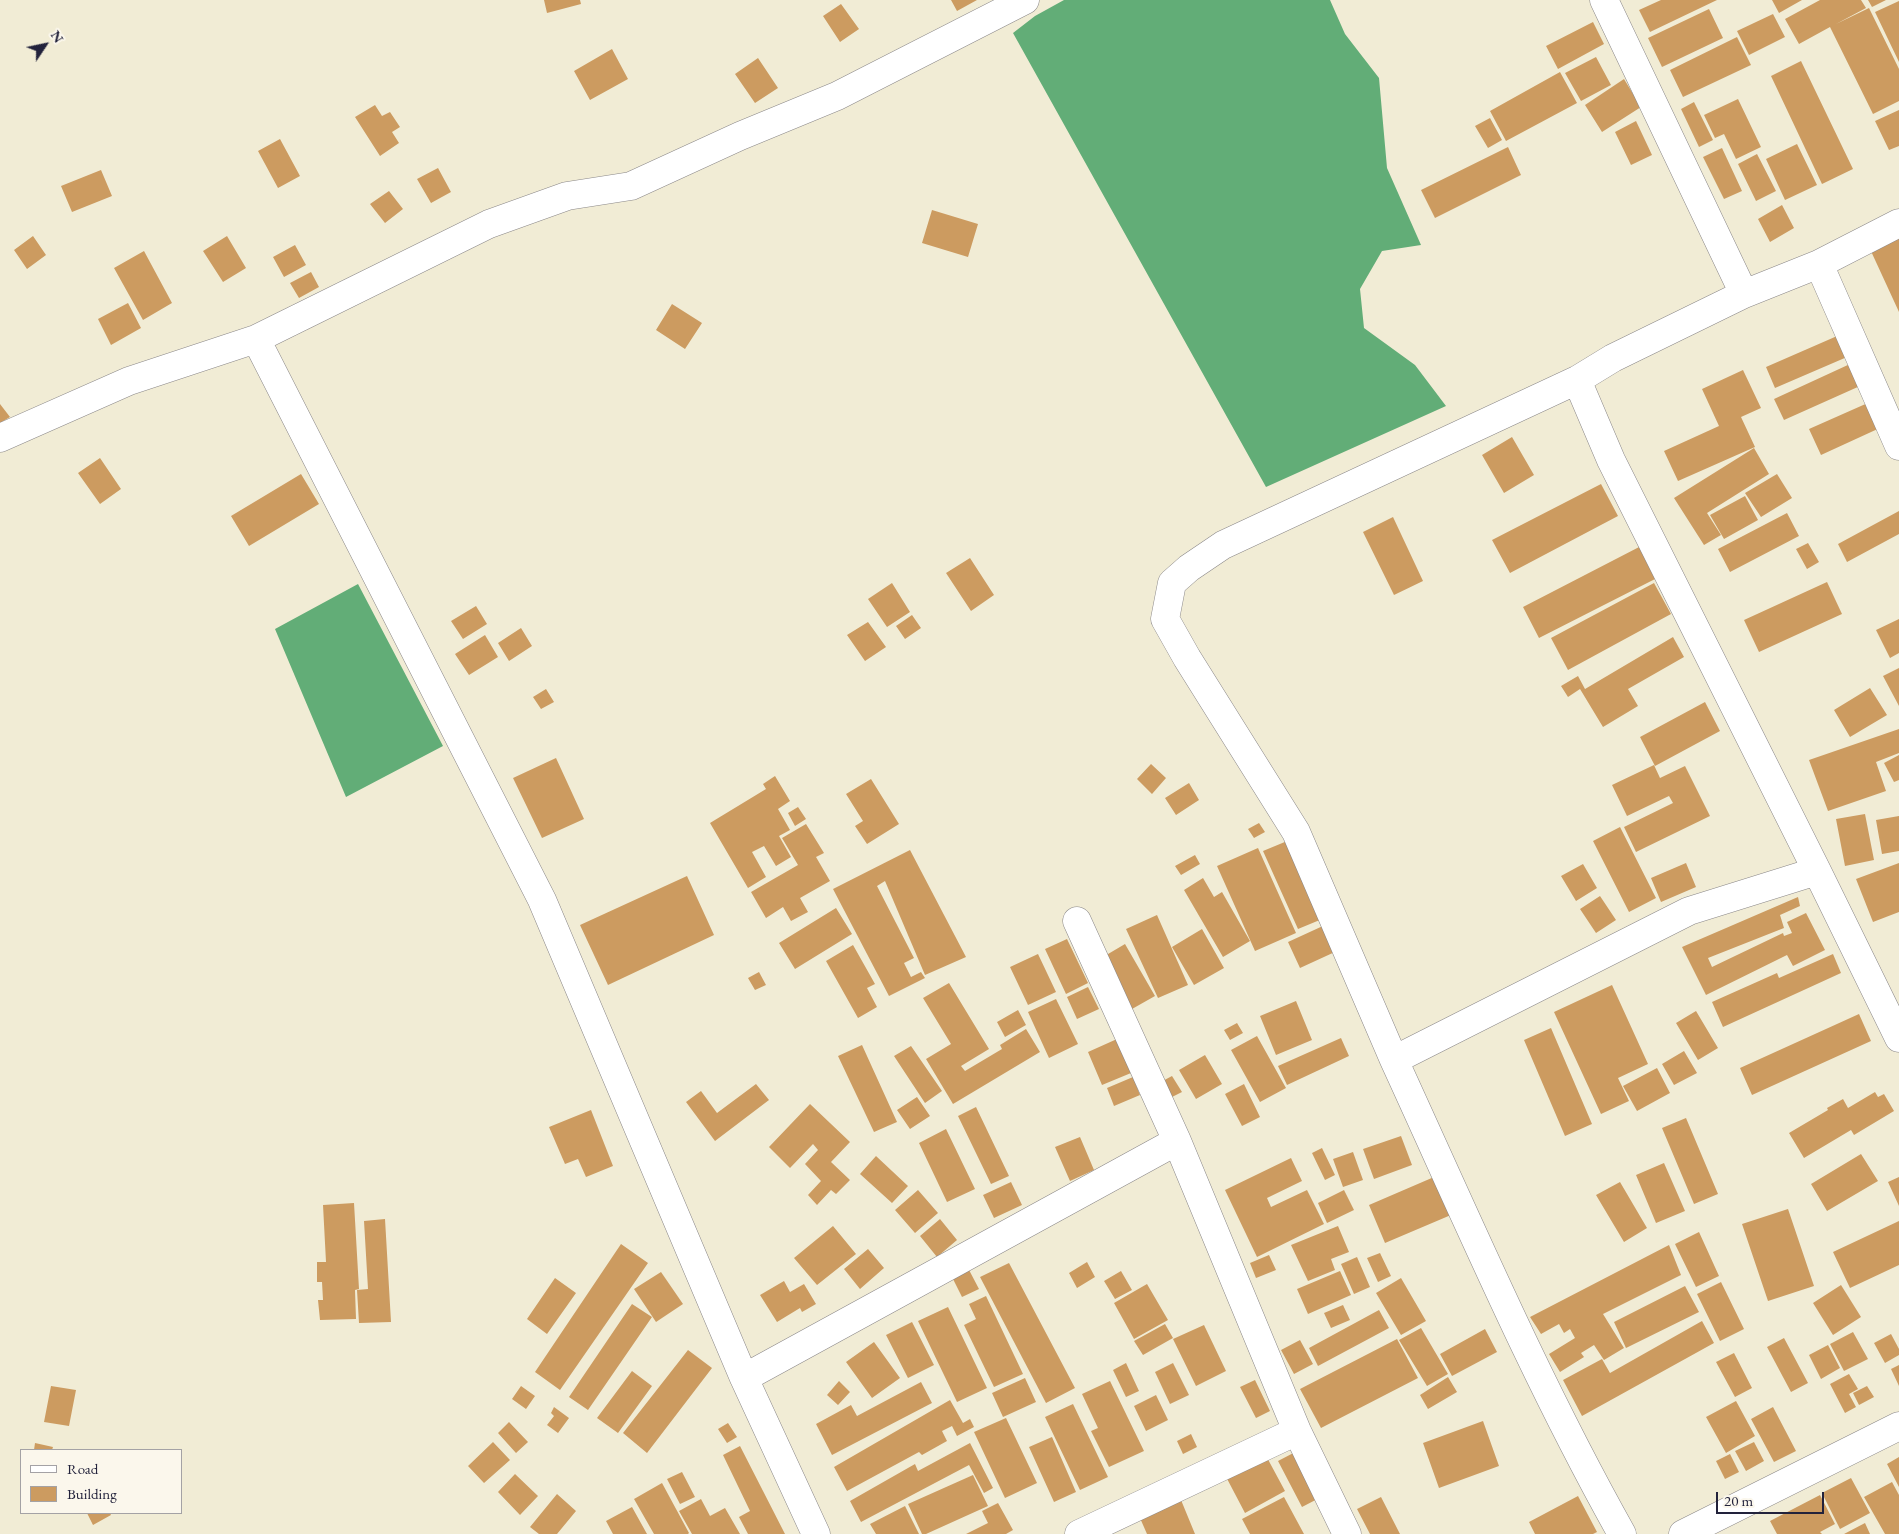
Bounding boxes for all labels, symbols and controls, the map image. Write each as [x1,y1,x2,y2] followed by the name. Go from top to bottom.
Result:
[20,20,70,70] north arrow
[47,27,68,46] text: N
[20,1449,182,1514] legend
[67,1459,98,1478] text: Road
[1719,1482,1826,1514] scale bar
[67,1484,117,1503] text: Building
[1724,1491,1753,1510] text: 20 m

